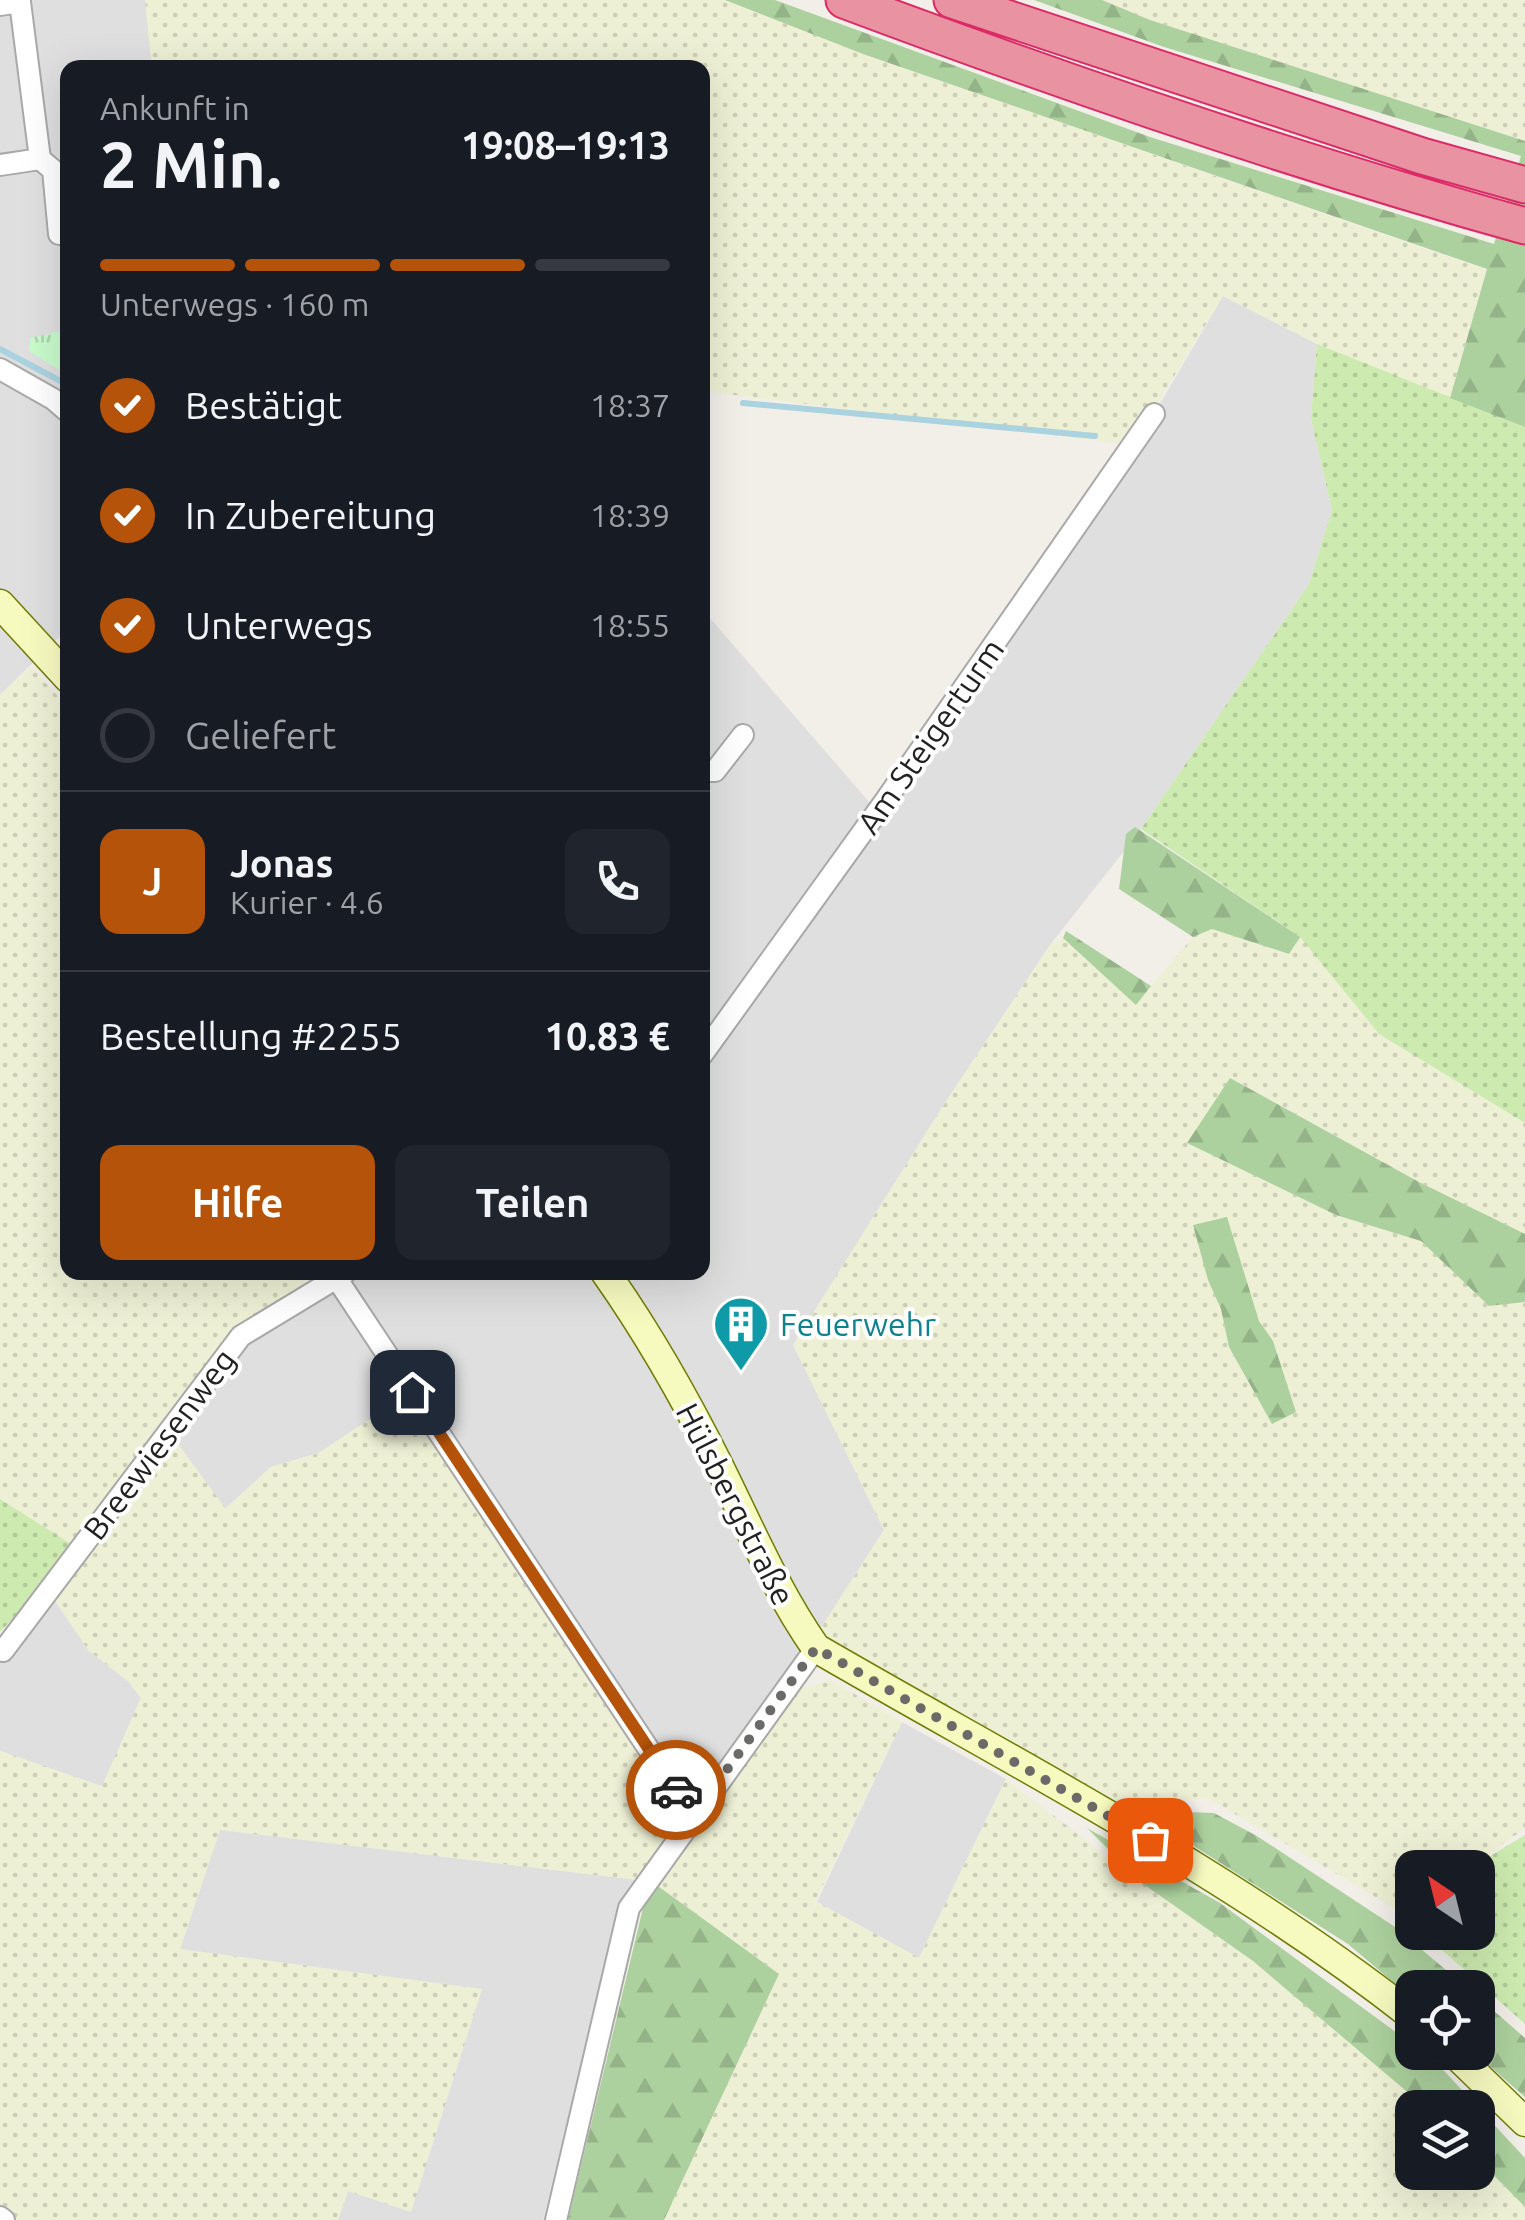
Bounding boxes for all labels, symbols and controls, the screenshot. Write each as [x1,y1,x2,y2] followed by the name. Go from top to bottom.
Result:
[100,90,250,126] text: Ankunft in
[461,124,670,166] text: 19:08–19:13
[100,127,282,200] text: 2 Min.
[100,286,369,322] text: Unterwegs · 160 m
[100,378,155,433] icon: check
[185,384,342,426] text: Bestätigt
[590,387,670,423] text: 18:37
[100,488,155,543] icon: check
[185,494,436,536] text: In Zubereitung
[590,497,670,533] text: 18:39
[100,598,155,653] icon: check
[185,604,372,646] text: Unterwegs
[590,607,670,643] text: 18:55
[850,632,1010,840] street label: Am Steigerturm
[185,714,336,756] text: Geliefert
[565,829,670,934] button: phone
[230,842,333,884] text: Jonas
[143,860,162,902] text: J
[230,884,384,920] text: Kurier · 4.6
[100,1015,402,1057] text: Bestellung #2255
[544,1015,670,1057] text: 10.83 €
[100,1145,375,1260] button: Hilfe
[395,1145,670,1260] button: Teilen
[711,1294,771,1373] building icon: Feuerwehr
[780,1306,936,1342] place label: Feuerwehr
[76,1342,242,1546] street label: Breewiesenweg
[370,1350,455,1435] pin
[385,1365,440,1420] icon: home
[670,1397,802,1611] street label: Hülsbergstraße
[626,1740,726,1840] courier
[649,1763,704,1818] icon: car
[1108,1798,1193,1883] pin
[1123,1813,1178,1868] icon: bag
[1395,1850,1495,1950] north arrow
[1395,1850,1495,2190] map controls
[1395,1970,1495,2070] button: locate
[1395,2090,1495,2190] button: layers

